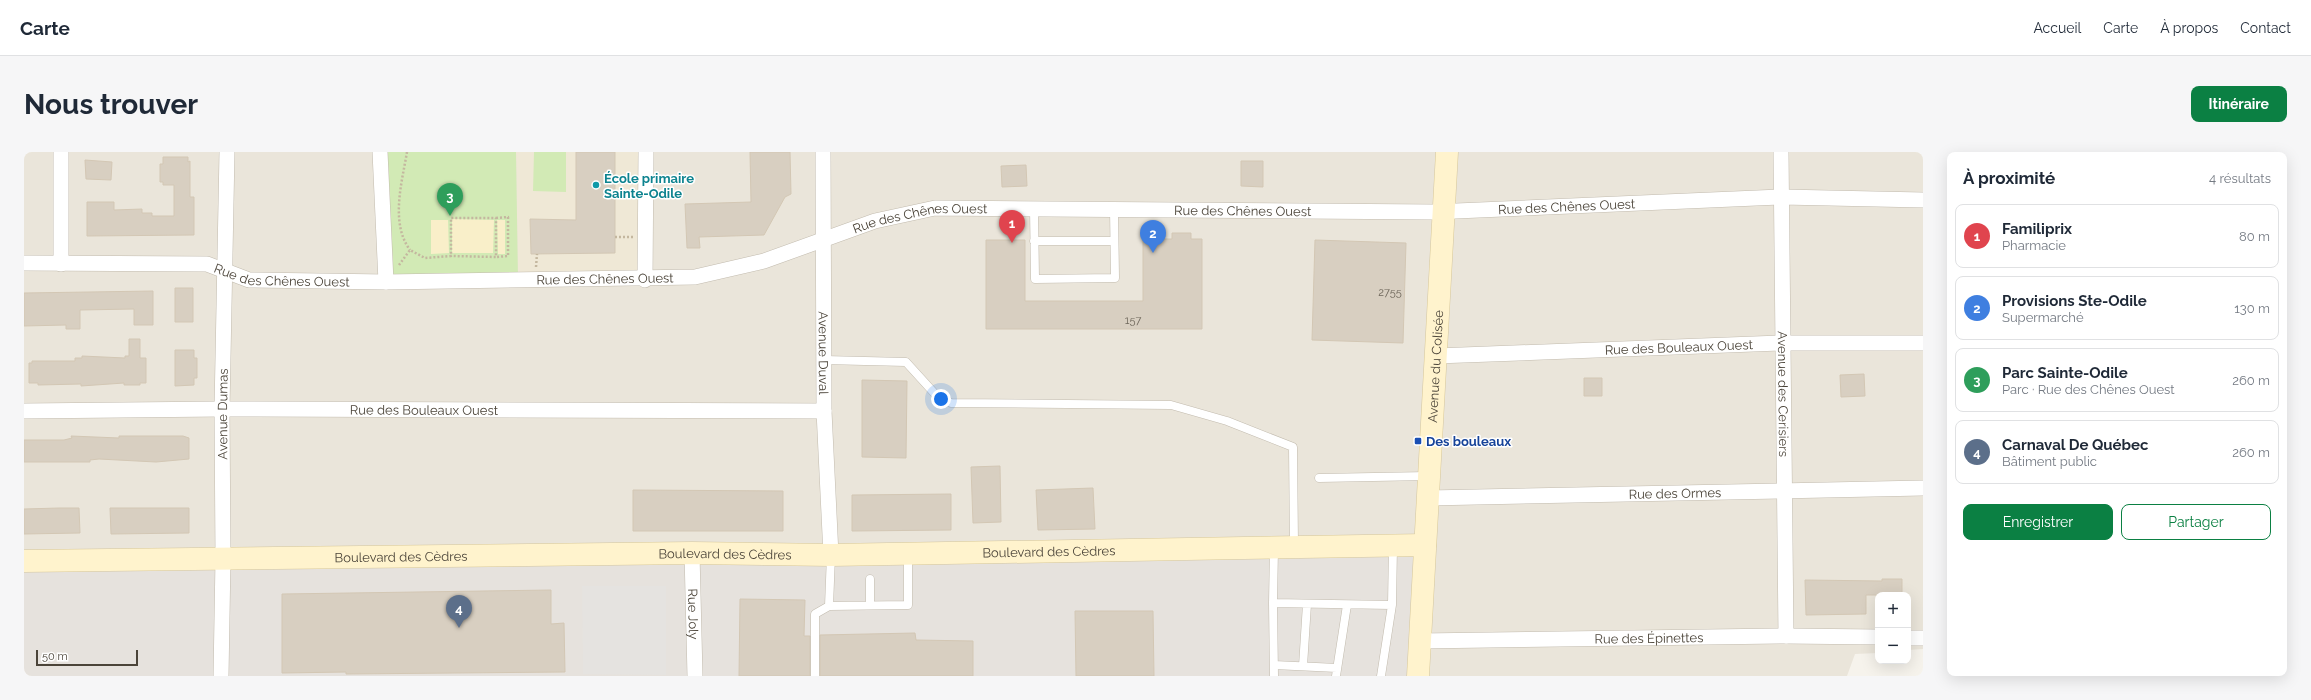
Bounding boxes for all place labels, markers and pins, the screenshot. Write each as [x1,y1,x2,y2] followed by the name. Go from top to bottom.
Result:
[604,171,694,201] place label: École primaire Sainte-Odile
[591,180,601,190] marker: École primaire Sainte-Odile
[437,183,463,216] pin: 3
[999,210,1025,243] pin: 1
[1140,220,1166,253] pin: 2
[1426,434,1511,449] place label: Des bouleaux
[1413,436,1423,446] marker: Des bouleaux
[446,595,472,628] pin: 4

